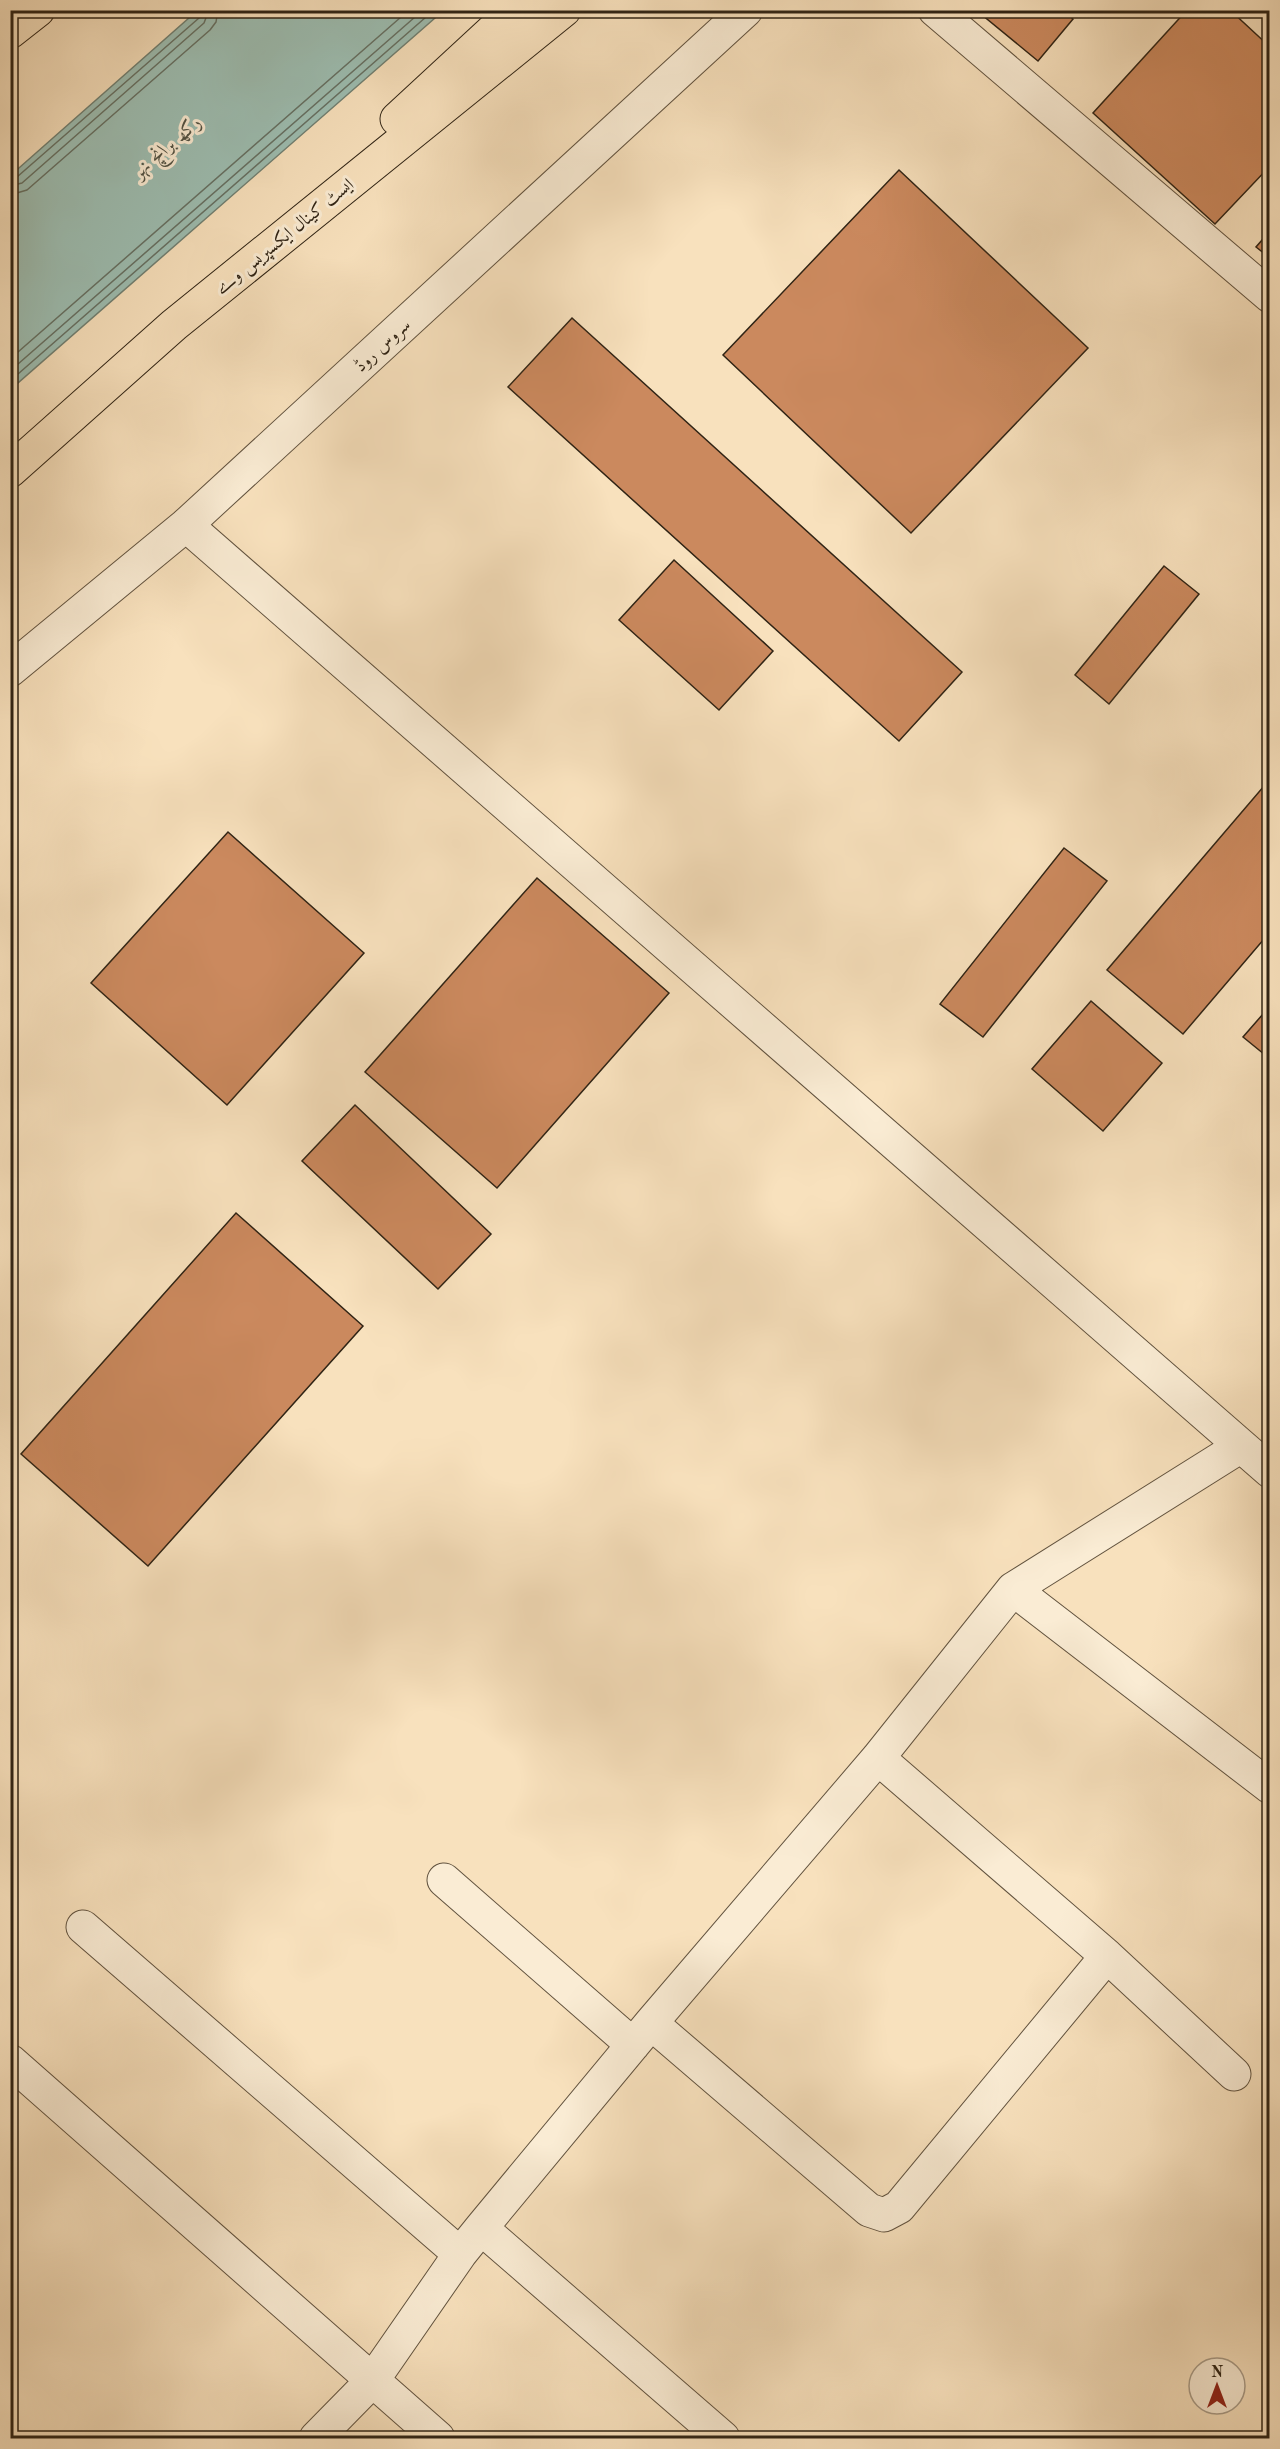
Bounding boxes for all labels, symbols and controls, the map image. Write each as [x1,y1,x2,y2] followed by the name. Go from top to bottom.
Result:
[128,112,209,187] water label: رکھ برانچ نہر
[211,175,359,299] street label: ایسٹ کینال ایکسپریس وے
[350,314,415,377] street label: سروس روڈ
[1187,2356,1247,2416] north arrow
[1211,2365,1224,2381] text: N

